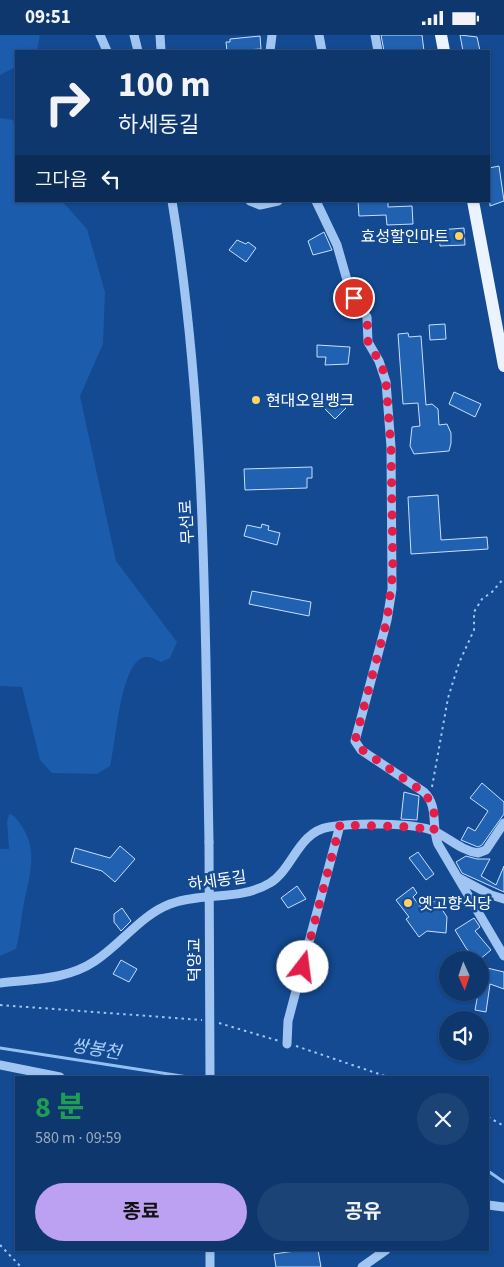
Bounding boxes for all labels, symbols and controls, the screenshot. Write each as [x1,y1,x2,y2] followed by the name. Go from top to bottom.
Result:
[25,4,71,31] text: 09:51
[118,60,210,110] text: 100 m
[35,70,100,135] icon: right
[118,109,199,141] text: 하세동길
[97,165,125,193] icon: left
[35,167,87,194] text: 그다음
[361,226,449,248] place label: 효성할인마트
[453,230,465,242] marker: 효성할인마트
[333,277,375,319] pin
[340,284,368,312] icon: arrive
[266,390,354,412] place label: 현대오일뱅크
[250,394,262,406] marker: 현대오일뱅크
[175,499,199,545] street label: 무선로
[186,866,248,896] street label: 하세동길
[418,893,492,915] place label: 옛고향식당
[402,897,414,909] marker: 옛고향식당
[184,938,206,982] street label: 덕양교
[276,940,328,992] position arrow
[439,951,489,1001] north arrow
[439,951,489,1061] map controls
[439,1011,489,1061] button: sound
[69,1033,125,1066] water label: 쌍봉천
[35,1086,84,1129] text: 8 분
[417,1093,469,1145] button: close
[35,1127,122,1149] text: 580 m · 09:59
[35,1183,247,1241] button: 종료
[257,1183,469,1241] button: 공유

